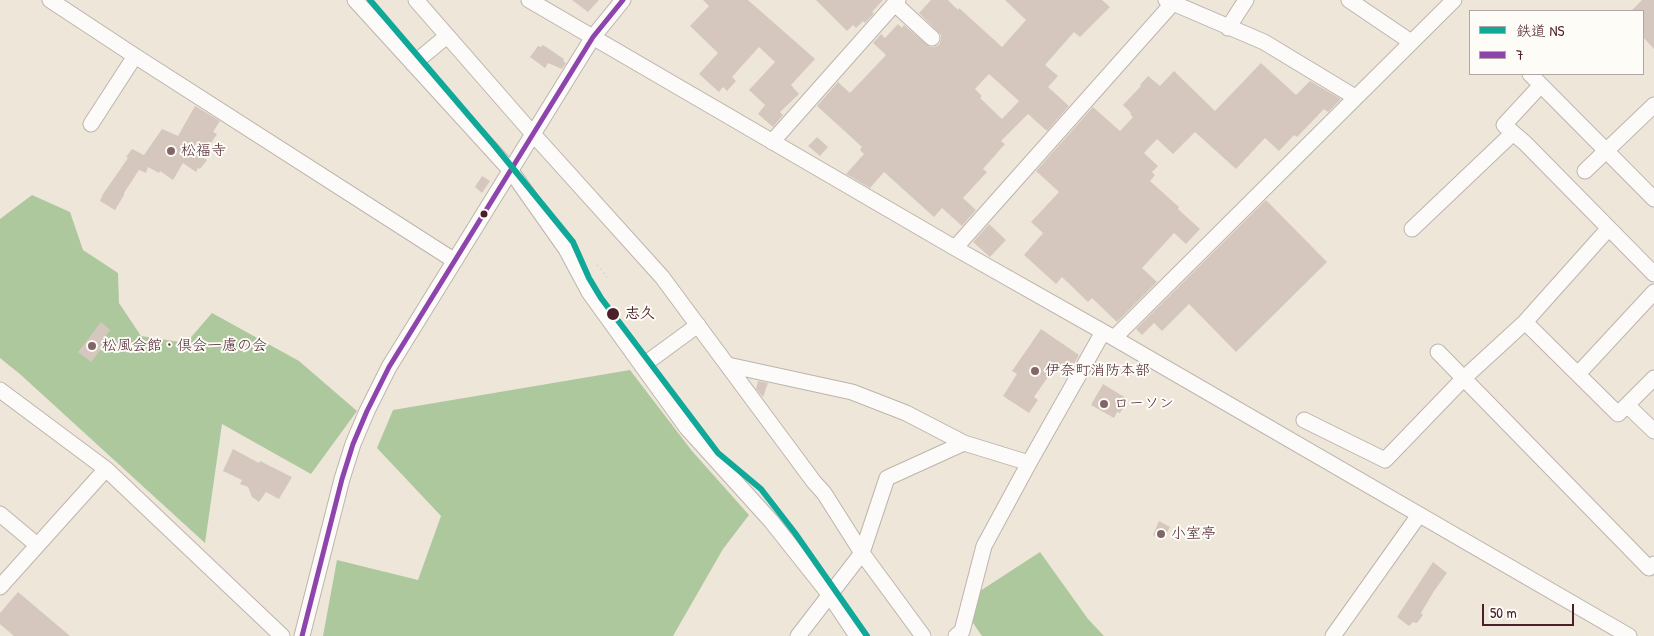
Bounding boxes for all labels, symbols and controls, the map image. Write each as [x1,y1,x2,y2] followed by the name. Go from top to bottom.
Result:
[1469,10,1644,75] legend
[1516,20,1564,41] text: 鉄道 NS
[1516,44,1523,65] text: 7
[181,142,226,160] place label: 松福寺
[165,145,177,157] marker: 松福寺
[479,209,489,219] unlabelled marker
[625,305,655,323] place label: 志久
[605,306,621,322] marker: 志久
[102,337,267,355] place label: 松風会館・倶会一慮の会
[86,340,98,352] marker: 松風会館・倶会一慮の会
[1045,362,1150,380] place label: 伊奈町消防本部
[1029,365,1041,377] marker: 伊奈町消防本部
[1114,395,1174,413] place label: ローソン
[1098,398,1110,410] marker: ローソン
[1171,525,1216,543] place label: 小室亭
[1155,528,1167,540] marker: 小室亭
[1484,594,1576,626] scale bar
[1490,602,1517,623] text: 50 m

